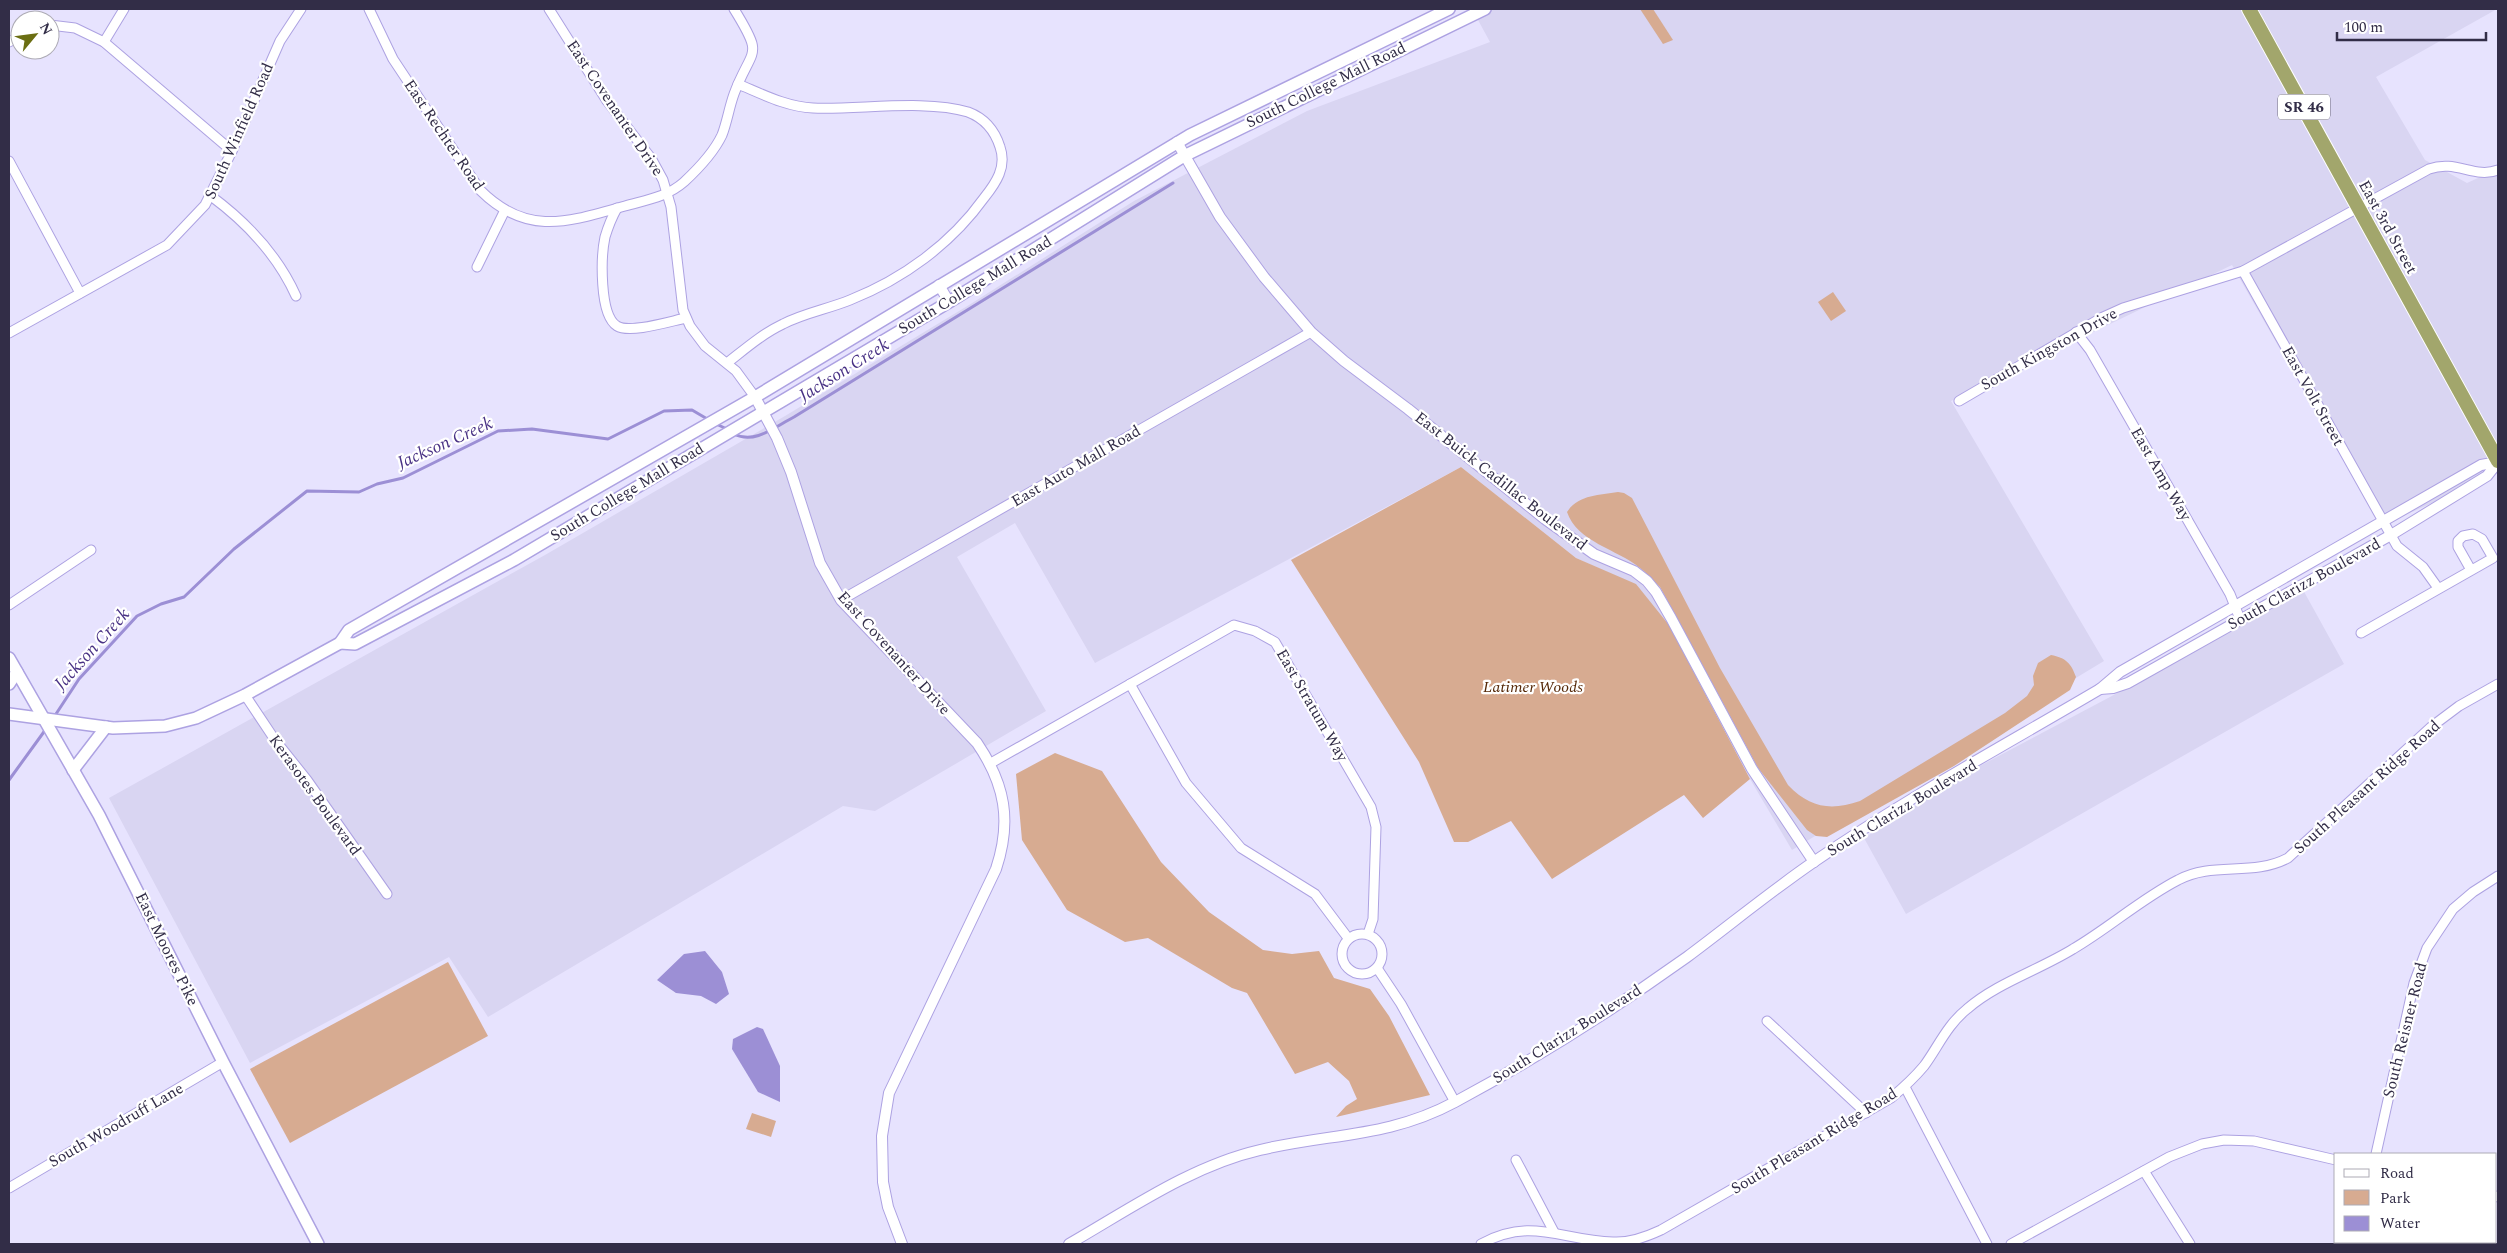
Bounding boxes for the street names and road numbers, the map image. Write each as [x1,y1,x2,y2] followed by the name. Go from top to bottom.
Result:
[560,35,670,181] street label: East Covenanter Drive
[1242,36,1410,134] street label: South College Mall Road
[198,59,280,203] street label: South Winfield Road
[398,74,490,196] street label: East Rechter Road
[2278,94,2330,120] road number: SR 46
[2352,176,2424,279] street label: East 3rd Street
[894,229,1057,341] street label: South College Mall Road
[1976,301,2122,397] street label: South Kingston Drive
[2276,342,2350,451] street label: East Volt Street
[1409,406,1593,556] street label: East Buick Cadillac Boulevard
[1007,419,1145,513] street label: East Auto Mall Road
[2125,423,2198,526] street label: East Amp Way
[546,436,709,548] street label: South College Mall Road
[2223,532,2385,636] street label: South Clarizz Boulevard
[832,586,956,720] street label: East Covenanter Drive
[1270,644,1355,767] street label: East Stratum Way
[2288,714,2446,860] street label: South Pleasant Ridge Road
[263,729,367,861] street label: Kerasotes Boulevard
[1822,753,1982,863] street label: South Clarizz Boulevard
[129,888,205,1010] street label: East Moores Pike
[2377,960,2433,1100] street label: South Reisner Road
[1488,978,1646,1090] street label: South Clarizz Boulevard
[44,1076,188,1174] street label: South Woodruff Lane
[1726,1082,1902,1200] street label: South Pleasant Ridge Road

